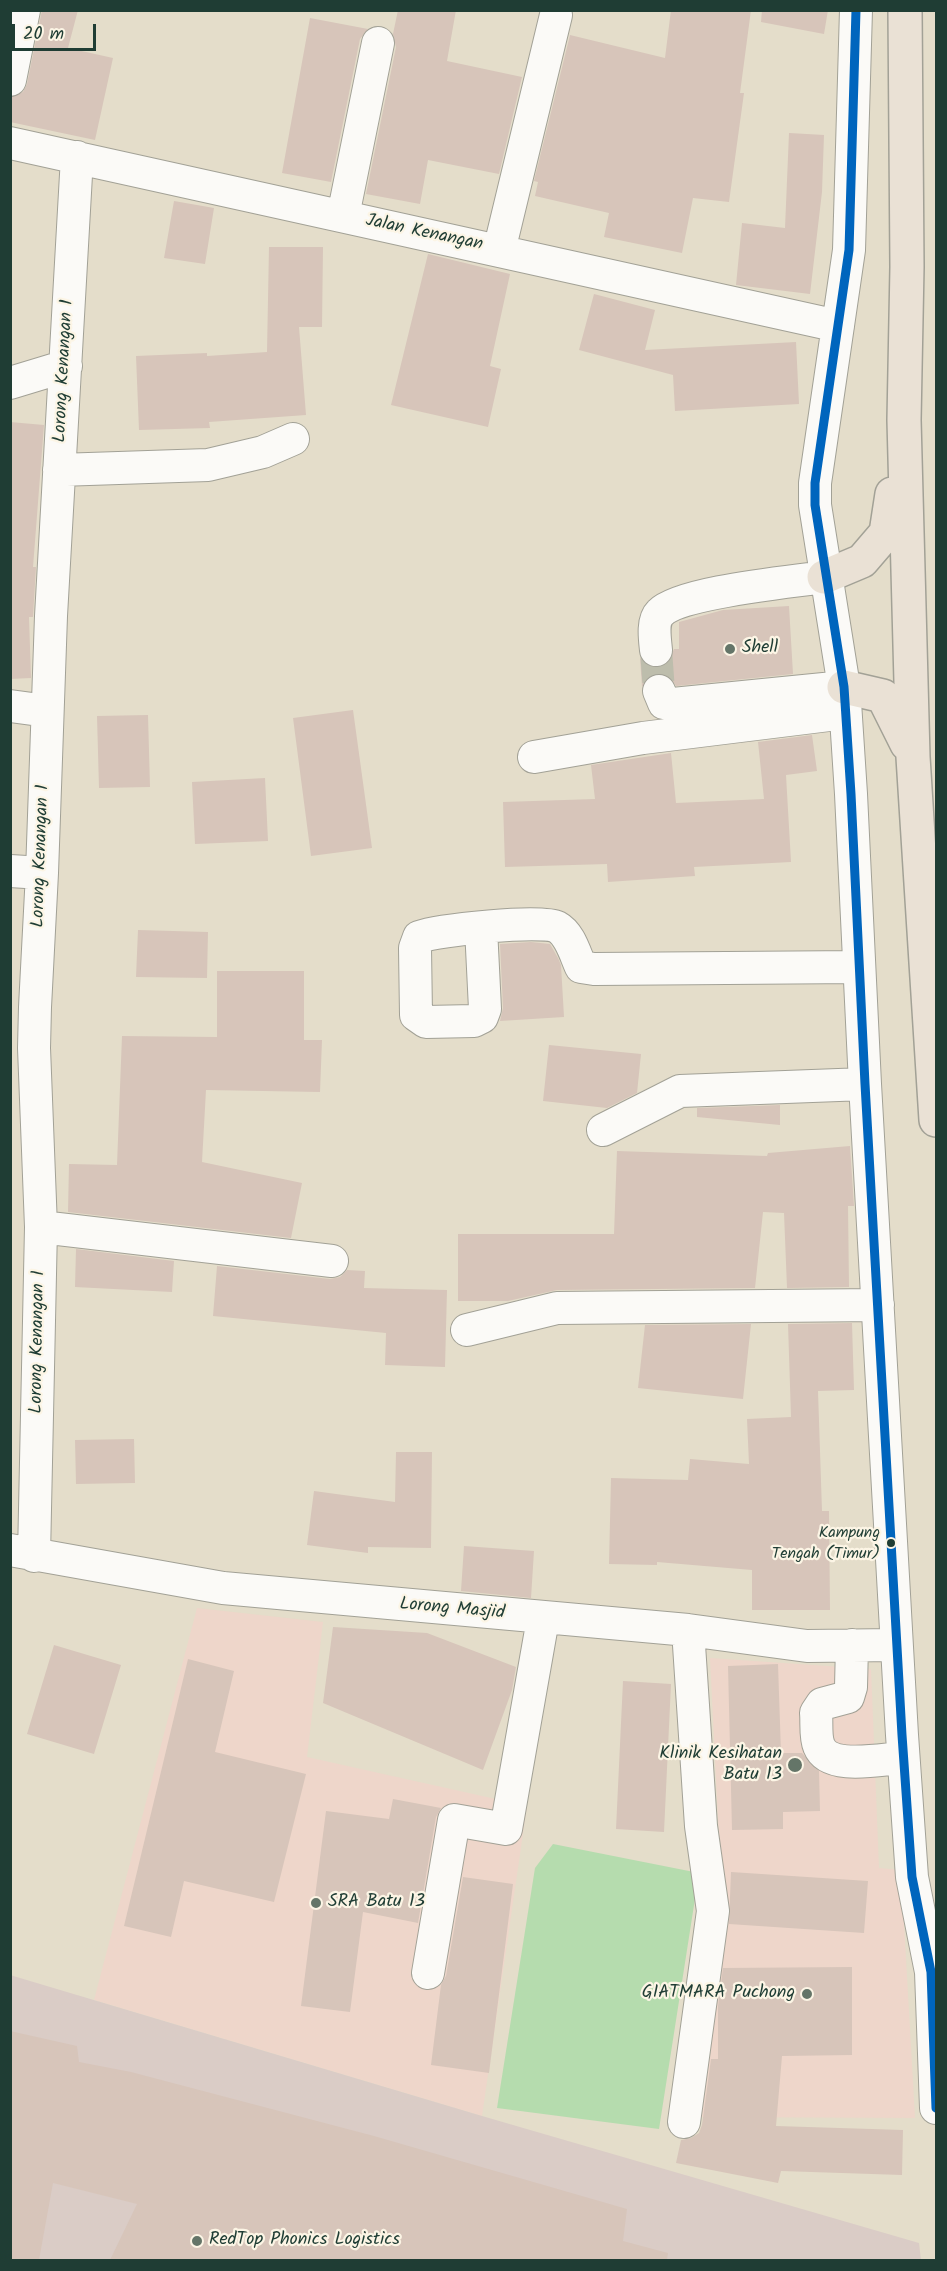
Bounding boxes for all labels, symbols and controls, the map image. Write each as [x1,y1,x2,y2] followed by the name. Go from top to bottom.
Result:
[15,12,99,50] scale bar
[23,20,64,49] text: 20 m
[363,211,485,257] street label: Jalan Kenangan
[50,299,80,443] street label: Lorong Kenangan 1
[742,638,778,660] place label: Shell
[723,642,737,656] marker: Shell
[29,784,55,928] street label: Lorong Kenangan 1
[27,1270,51,1414] street label: Lorong Kenangan 1
[772,1524,880,1562] place label: Kampung Tengah (Timur)
[885,1537,897,1549] marker: Kampung Tengah (Timur)
[398,1595,506,1625] street label: Lorong Masjid
[659,1744,782,1786] place label: Klinik Kesihatan Batu 13
[786,1756,804,1774] marker: Klinik Kesihatan Batu 13
[328,1892,425,1914] place label: SRA Batu 13
[309,1896,323,1910] marker: SRA Batu 13
[642,1983,795,2005] place label: GIATMARA Puchong
[800,1987,814,2001] marker: GIATMARA Puchong
[209,2230,400,2252] place label: RedTop Phonics Logistics
[190,2234,204,2248] marker: RedTop Phonics Logistics

